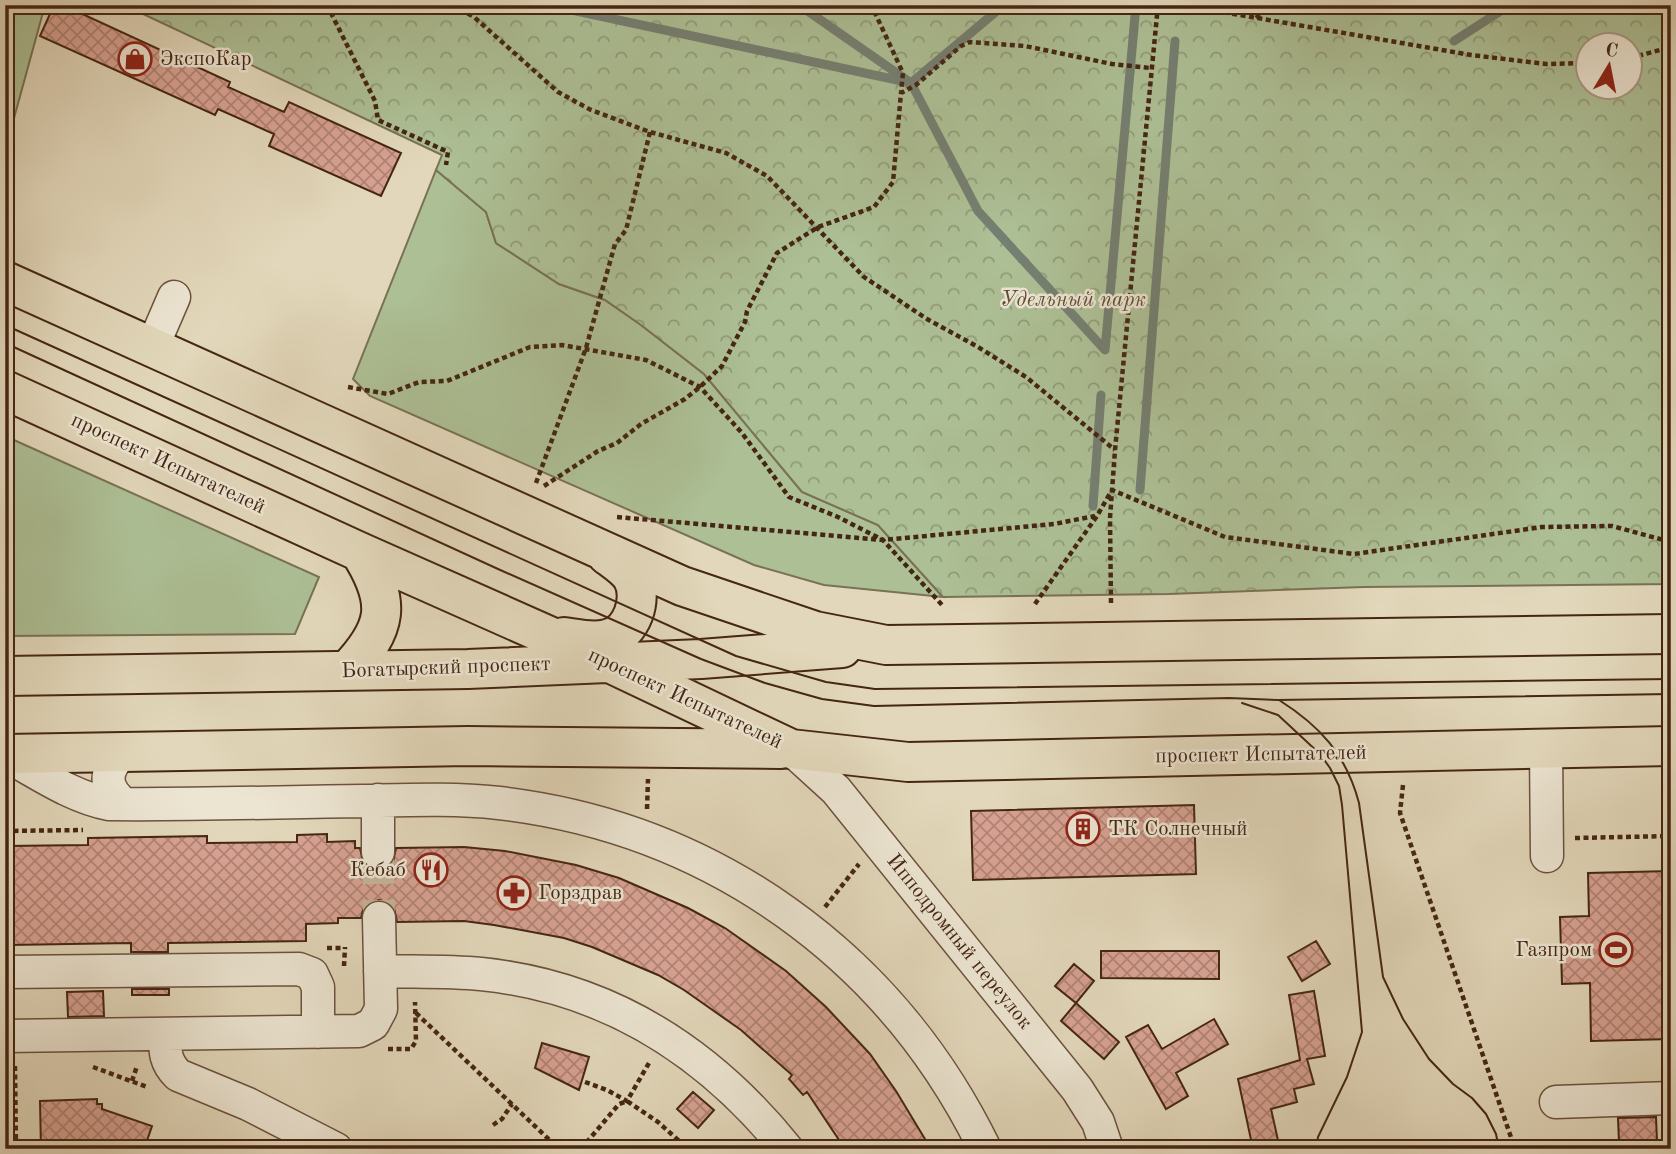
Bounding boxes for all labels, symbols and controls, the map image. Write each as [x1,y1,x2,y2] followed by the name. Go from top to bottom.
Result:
[1574,32,1644,102] north arrow
[116,40,154,78] shop icon: ЭкспоКар
[1604,41,1619,62] text: С
[160,49,252,70] place label: ЭкспоКар
[1000,290,1146,311] park label: Удельный парк
[68,410,268,518] street label: проспект Испытателей
[585,645,785,753] street label: проспект Испытателей
[341,654,551,682] street label: Богатырский проспект
[1155,743,1367,767] street label: проспект Испытателей
[1064,810,1102,848] building icon: ТК Солнечный
[1108,819,1248,840] place label: ТК Солнечный
[412,851,450,889] restaurant icon: Кебаб
[882,851,1036,1034] street label: Ипподромный переулок
[350,860,406,881] place label: Кебаб
[495,874,533,912] pharmacy icon: Горздрав
[538,883,622,904] place label: Горздрав
[1597,931,1635,969] sports icon: Газпром
[1515,940,1592,961] place label: Газпром

